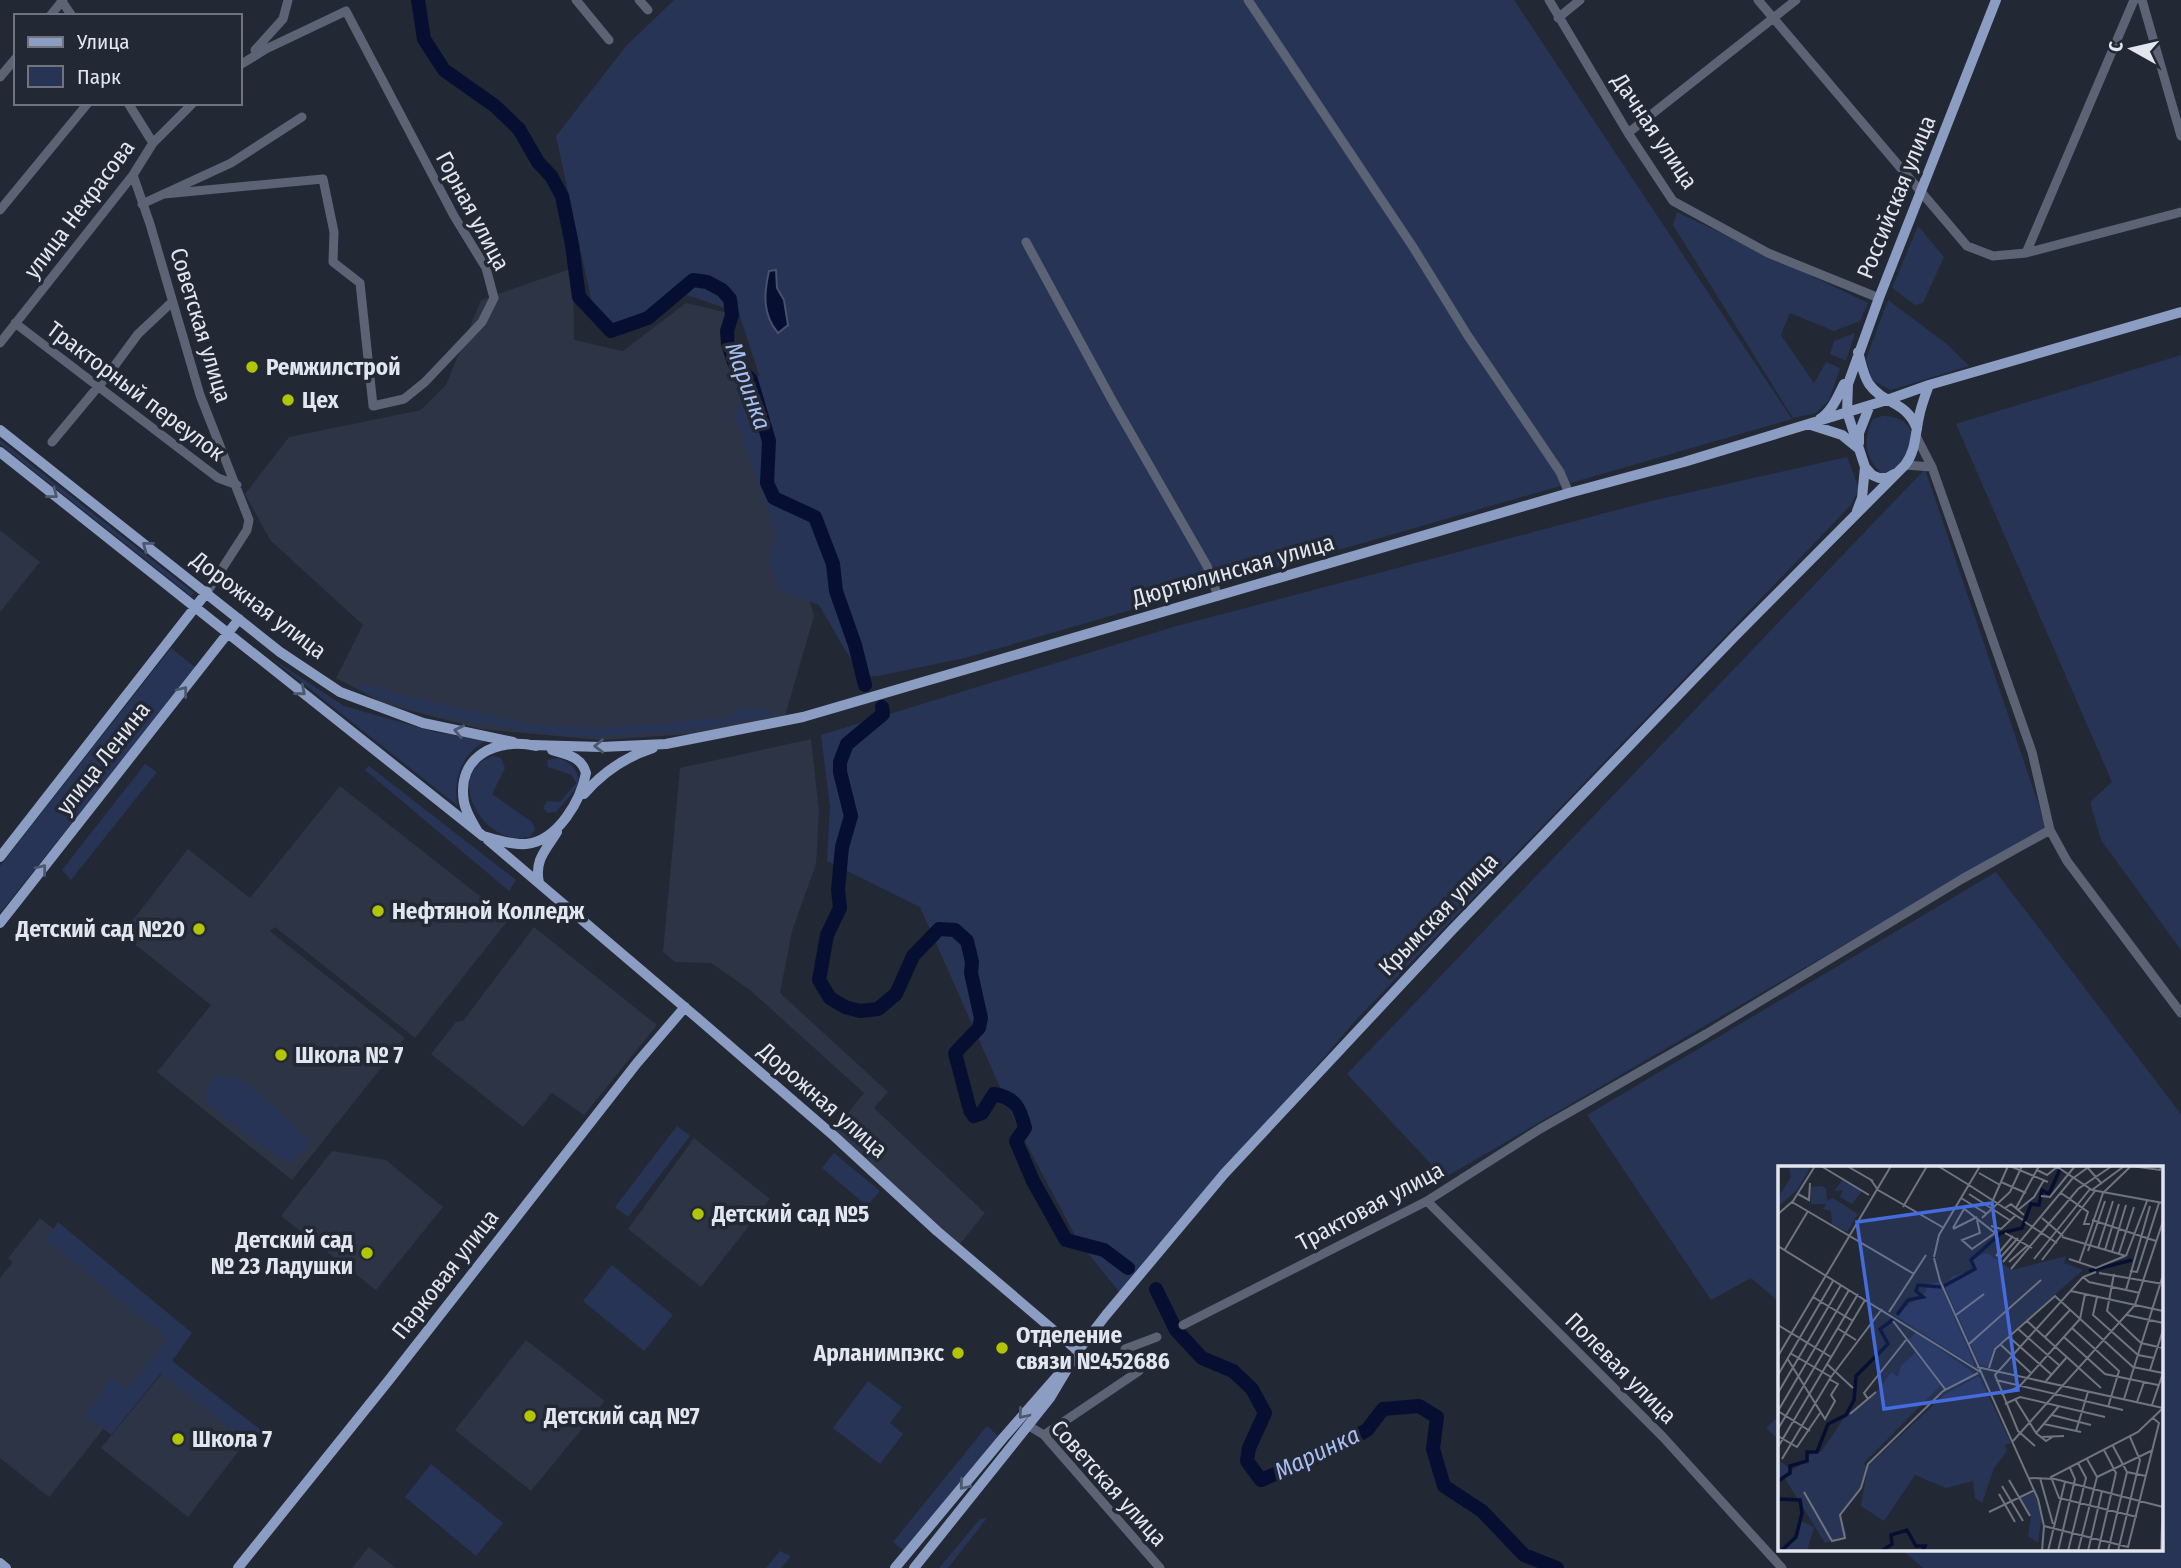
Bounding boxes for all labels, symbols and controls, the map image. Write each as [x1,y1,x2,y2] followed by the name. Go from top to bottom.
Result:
[14,14,242,105] legend
[2097,14,2167,84] north arrow
[76,29,130,55] text: Улица
[2104,40,2128,53] text: С
[77,64,121,90] text: Парк
[1606,67,1704,194] street label: Дачная улица
[1851,111,1941,283] street label: Российская улица
[18,134,140,284] street label: улица Некрасова
[430,147,516,275] street label: Горная улица
[164,244,238,406] street label: Советская улица
[42,315,230,467] street label: Тракторный переулок
[719,338,777,434] water label: Маринка
[266,353,400,381] place label: Ремжилстрой
[244,359,260,375] marker: Ремжилстрой
[302,386,340,414] place label: Цех
[280,392,296,408] marker: Цех
[46,486,58,499] one-way arrow
[1128,528,1337,612] street label: Дюртюлинская улица
[143,541,155,554] one-way arrow
[185,545,332,665] street label: Дорожная улица
[294,682,306,695] one-way arrow
[175,686,188,698] one-way arrow
[50,696,156,820] street label: улица Ленина
[453,724,465,739] one-way arrow
[593,739,604,754] one-way arrow
[1372,847,1504,981] street label: Крымская улица
[34,864,47,877] one-way arrow
[392,897,585,925] place label: Нефтяной Колледж
[370,903,386,919] marker: Нефтяной Колледж
[15,915,185,943] place label: Детский сад №20
[191,921,207,937] marker: Детский сад №20
[752,1036,893,1164] street label: Дорожная улица
[295,1041,404,1069] place label: Школа № 7
[273,1047,289,1063] marker: Школа № 7
[1292,1155,1448,1257] street label: Трактовая улица
[1778,1166,2164,1550] inset map
[711,1200,869,1228] place label: Детский сад №5
[386,1203,504,1345] street label: Парковая улица
[690,1206,706,1222] marker: Детский сад №5
[211,1226,353,1280] place label: Детский сад № 23 Ладушки
[359,1245,375,1261] marker: Детский сад № 23 Ладушки
[1559,1306,1683,1430] street label: Полевая улица
[1016,1321,1170,1375] place label: Отделение связи №452686
[813,1339,944,1367] place label: Арланимпэкс
[994,1340,1010,1356] marker: Отделение связи №452686
[950,1345,966,1361] marker: Арланимпэкс
[543,1402,700,1430] place label: Детский сад №7
[1019,1406,1032,1419] one-way arrow
[522,1408,538,1424] marker: Детский сад №7
[1045,1414,1173,1552] street label: Советская улица
[1270,1420,1364,1486] water label: Маринка
[192,1425,272,1453] place label: Школа 7
[170,1431,186,1447] marker: Школа 7
[959,1478,972,1490] one-way arrow

